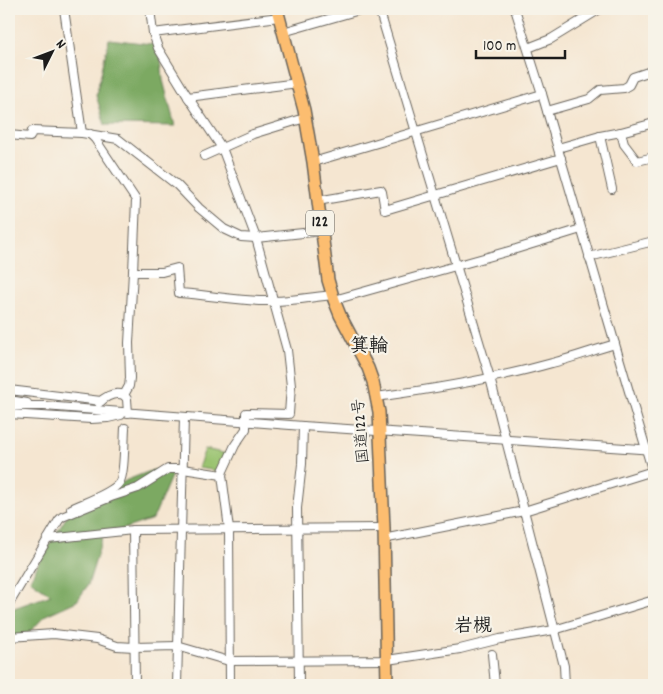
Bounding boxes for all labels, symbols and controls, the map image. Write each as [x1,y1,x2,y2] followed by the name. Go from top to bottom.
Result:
[28,28,78,78] north arrow
[476,28,564,60] scale bar
[50,35,70,54] text: N
[483,36,516,58] text: 100 m
[306,210,334,236] road number: 122
[350,334,388,361] district label: 箕輪
[348,397,376,465] street label: 国道122号
[454,614,492,641] district label: 岩槻

